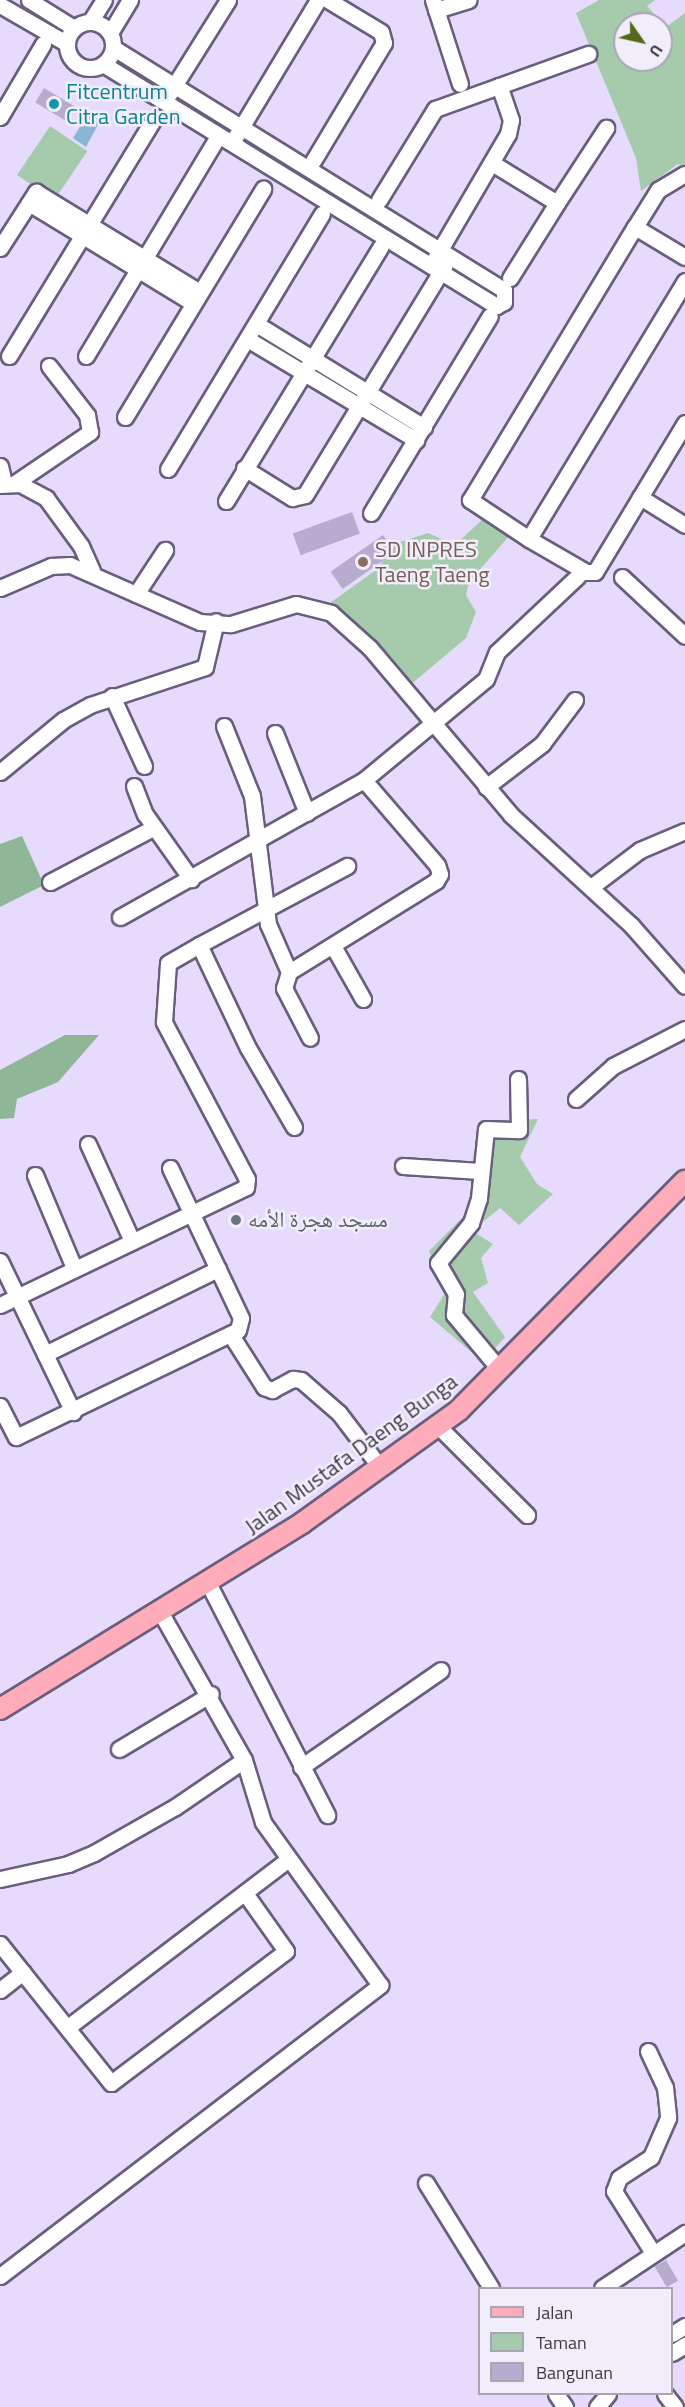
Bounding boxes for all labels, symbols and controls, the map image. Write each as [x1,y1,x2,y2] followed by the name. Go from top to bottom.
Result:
[613,12,673,72] north arrow
[643,40,669,62] text: U
[66,78,180,130] place label: Fitcentrum Citra Garden
[47,97,61,111] marker: Fitcentrum Citra Garden
[375,536,490,588] place label: SD INPRES Taeng Taeng
[356,555,370,569] marker: SD INPRES Taeng Taeng
[248,1207,388,1233] place label: مسجد هجرة الأمه
[229,1213,243,1227] marker: مسجد هجرة الأمه
[240,1368,462,1540] street label: Jalan Mustafa Daeng Bunga
[478,2287,673,2395] legend
[536,2299,573,2326] text: Jalan
[536,2329,587,2356] text: Taman
[536,2359,613,2386] text: Bangunan

